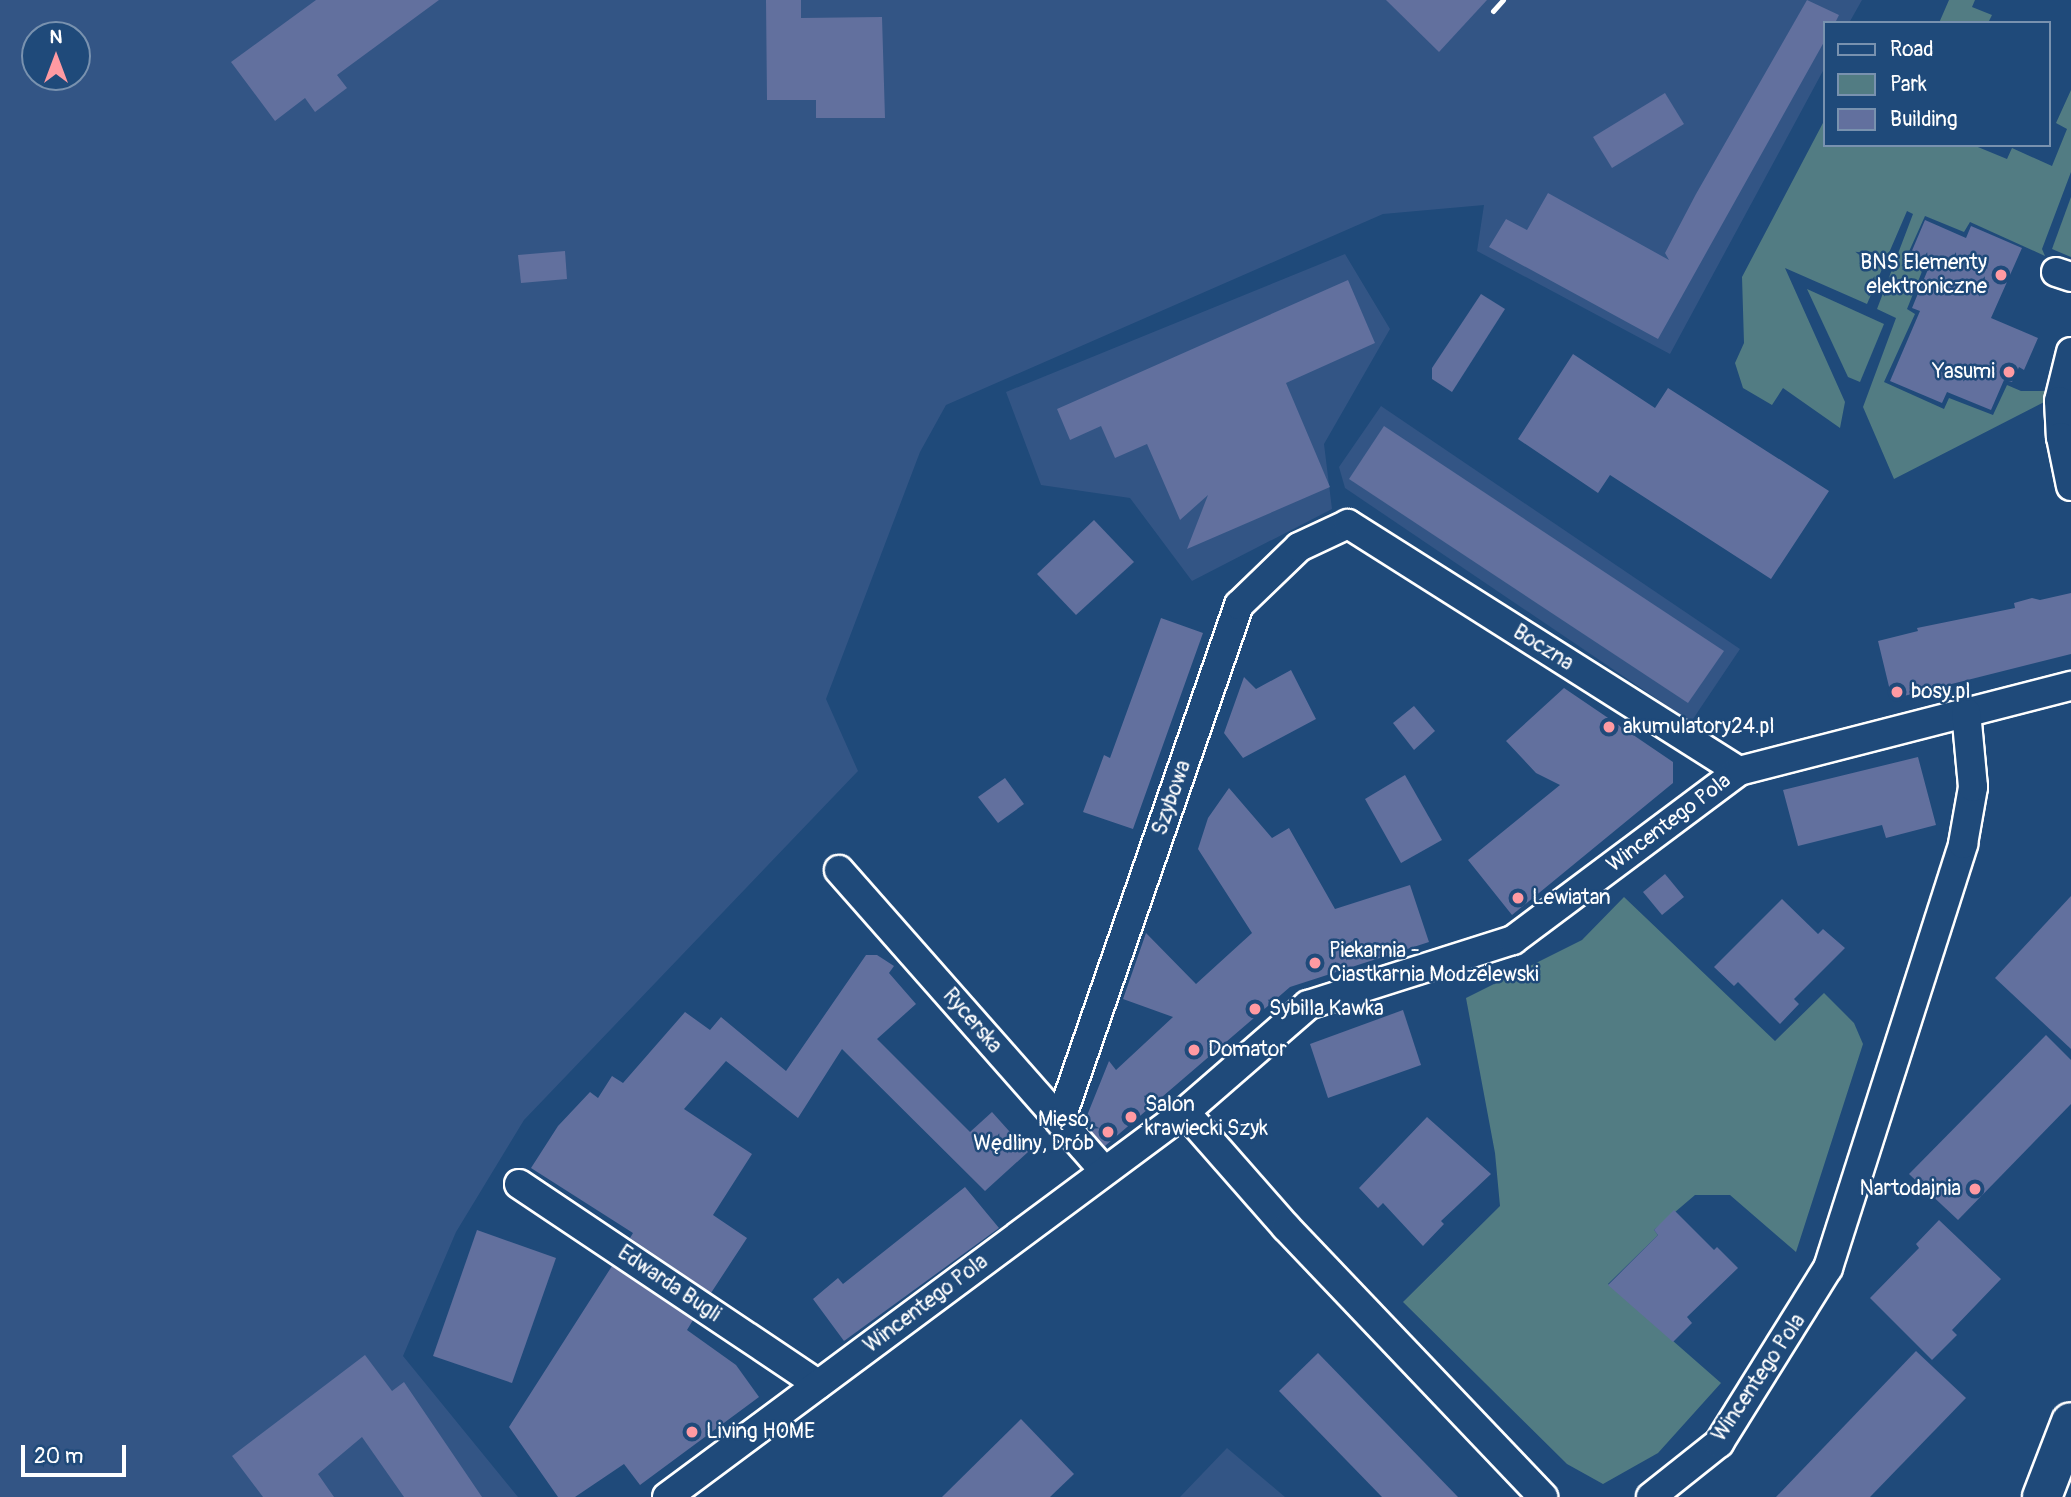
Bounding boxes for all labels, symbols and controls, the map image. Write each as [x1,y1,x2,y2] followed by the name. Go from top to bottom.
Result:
[21,21,91,91] north arrow
[1822,21,2050,147] legend
[50,25,62,49] text: N
[1890,36,1934,63] text: Road
[1890,71,1927,98] text: Park
[1890,106,1957,133] text: Building
[1860,250,1987,300] place label: BNS Elementy elektroniczne
[1993,267,2009,283] marker: BNS Elementy elektroniczne
[1933,359,1995,385] place label: Yasumi
[2001,364,2017,380] marker: Yasumi
[1508,620,1578,676] street label: Boczna
[1911,679,1970,705] place label: bosy.pl
[1889,684,1905,700] marker: bosy.pl
[1623,714,1774,740] place label: akumulatory24.pl
[1601,719,1617,735] marker: akumulatory24.pl
[1147,757,1197,839] street label: Szybowa
[1602,768,1736,878] street label: Wincentego Pola
[1532,885,1611,911] place label: Lewiatan
[1510,890,1526,906] marker: Lewiatan
[1329,938,1539,988] place label: Piekarnia - Ciastkarnia Modzelewski
[1307,955,1323,971] marker: Piekarnia - Ciastkarnia Modzelewski
[937,983,1007,1059] street label: Rycerska
[1269,996,1384,1022] place label: Sybilla Kawka
[1247,1001,1263,1017] marker: Sybilla Kawka
[1208,1037,1287,1063] place label: Domator
[1186,1042,1202,1058] marker: Domator
[1145,1092,1268,1142] place label: Salon krawiecki Szyk
[973,1107,1094,1157] place label: Mięso, Wędliny, Drób
[1123,1109,1139,1125] marker: Salon krawiecki Szyk
[1100,1124,1116,1140] marker: Mięso, Wędliny, Drób
[1860,1176,1961,1202] place label: Nartodajnia
[1967,1181,1983,1197] marker: Nartodajnia
[613,1240,725,1328] street label: Edwarda Bugli
[859,1249,993,1359] street label: Wincentego Pola
[1707,1309,1811,1447] street label: Wincentego Pola
[706,1419,815,1445] place label: Living HOME
[684,1424,700,1440] marker: Living HOME
[24,1430,130,1474] scale bar
[34,1443,83,1470] text: 20 m

